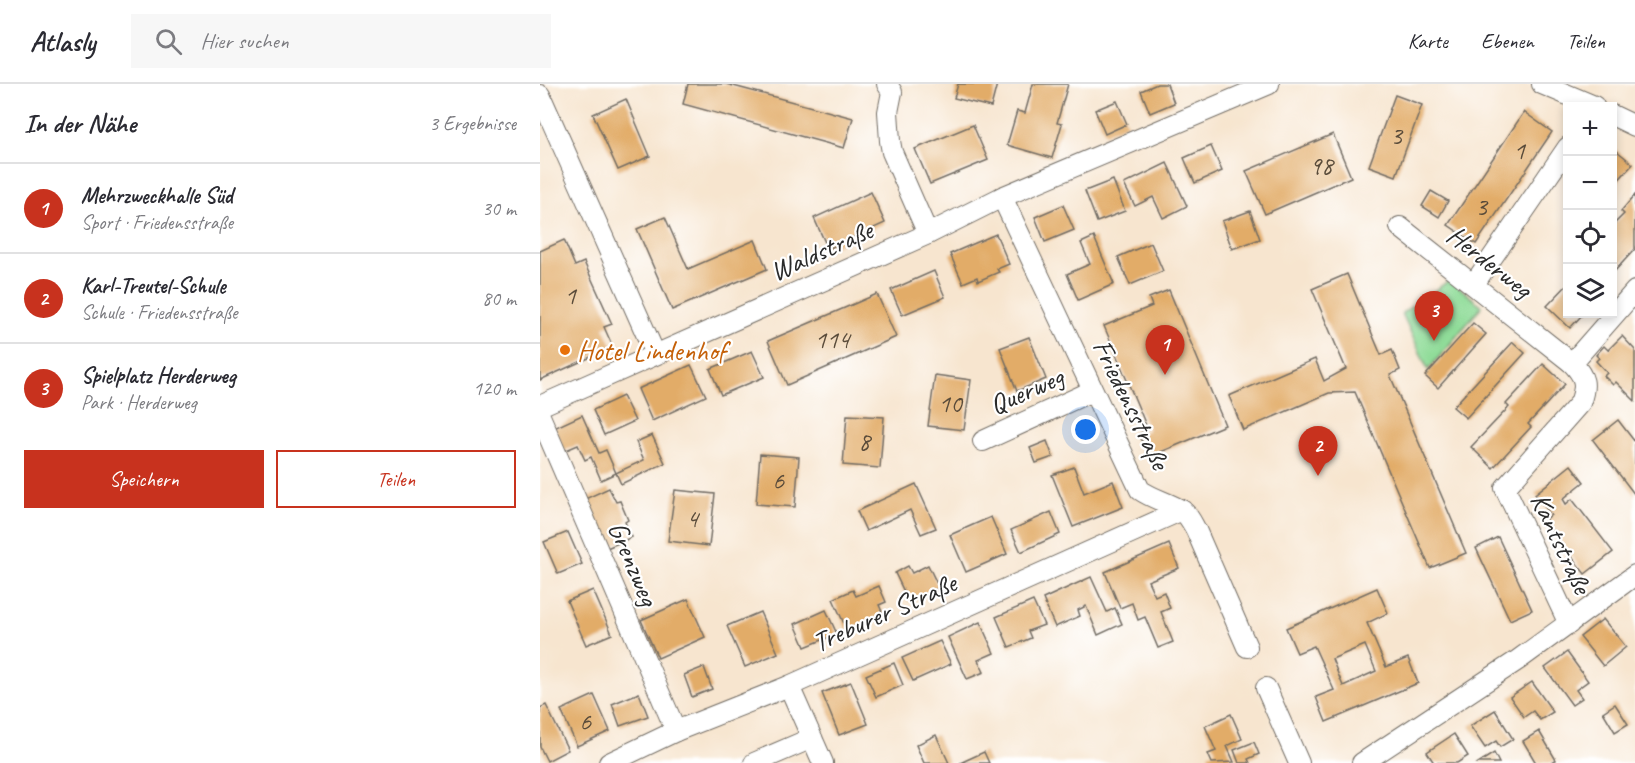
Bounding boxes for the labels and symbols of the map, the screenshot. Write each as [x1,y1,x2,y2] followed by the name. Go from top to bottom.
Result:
[1390,119,1404,152] house number: 3
[1513,134,1526,167] house number: 1
[1309,149,1335,182] house number: 98
[1475,190,1489,223] house number: 3
[765,212,880,289] street label: Waldstraße
[1440,217,1541,307] street label: Herderweg
[564,279,577,312] house number: 1
[1414,292,1454,341] pin: 3
[814,323,852,356] house number: 114
[1146,326,1184,375] pin: 1
[577,333,732,368] place label: Hotel Lindenhof
[1085,333,1179,477] street label: Friedensstraße
[558,343,572,357] marker: Hotel Lindenhof
[984,358,1070,422] street label: Querweg
[938,387,964,420] house number: 10
[1071,415,1100,444] your location
[858,425,872,458] house number: 8
[1298,426,1338,476] pin: 2
[772,464,785,497] house number: 6
[1523,487,1601,601] street label: Kantstraße
[686,502,700,535] house number: 4
[600,516,668,612] street label: Grenzweg
[807,564,963,660] street label: Treburer Straße
[579,705,592,738] house number: 6

